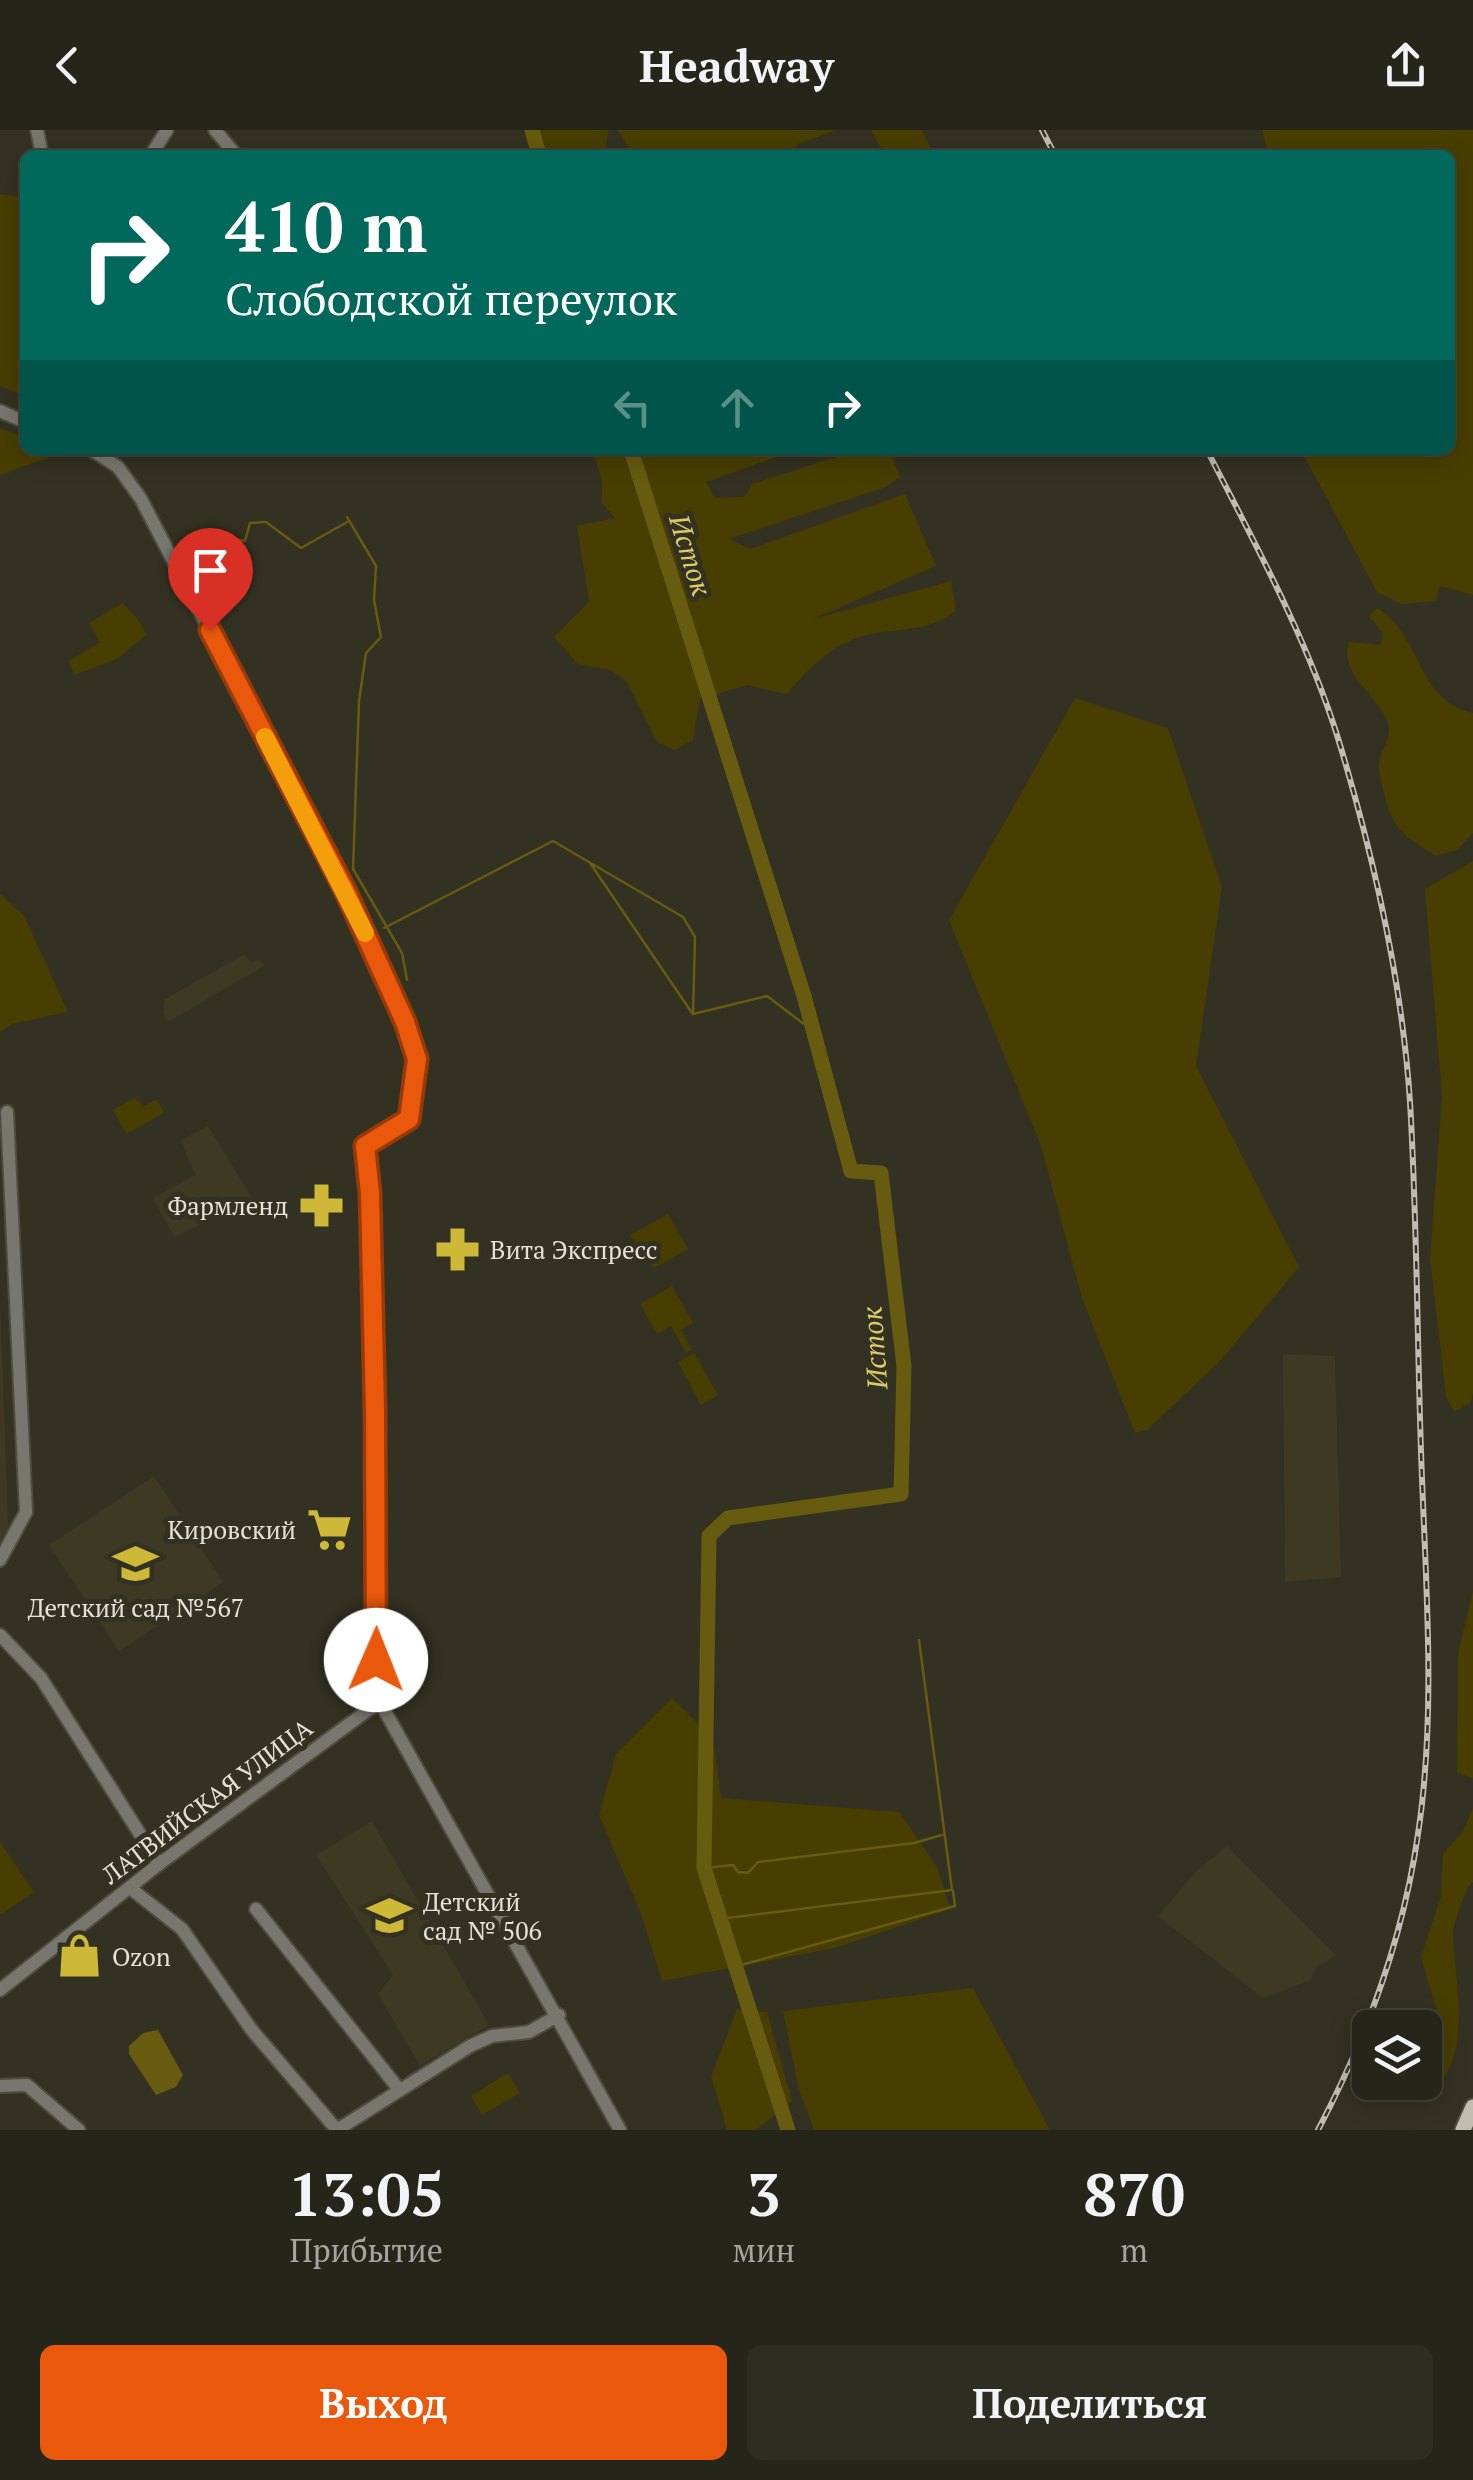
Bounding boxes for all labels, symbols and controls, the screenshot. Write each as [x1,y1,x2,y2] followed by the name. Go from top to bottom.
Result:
[639,35,834,95] text: Headway
[40,38,95,93] icon: back
[1378,38,1433,93] icon: share
[225,179,427,272] text: 410 m
[60,190,190,320] icon: right
[225,268,677,328] text: Слободской переулок
[605,380,660,435] icon: left
[710,380,765,435] icon: ahead
[815,380,870,435] icon: right
[661,509,721,600] water label: Исток
[168,528,253,631] pin
[183,543,238,598] icon: arrive
[297,1181,345,1229] pharmacy icon: Фармленд
[167,1189,288,1222] place label: Фармленд
[433,1225,481,1273] pharmacy icon: Вита Экспресс
[490,1233,657,1266] place label: Вита Экспресс
[853,1305,895,1392] water label: Исток
[305,1505,353,1553] supermarket icon: Кировский
[168,1513,296,1546] place label: Кировский
[112,1539,160,1587] school or university icon: Детский сад №567
[28,1591,244,1624] place label: Детский сад №567
[324,1608,428,1712] position arrow
[94,1710,320,1892] street label: ЛАТВИЙСКАЯ УЛИЦА
[423,1885,542,1947] place label: Детский сад № 506
[366,1891,414,1939] school or university icon: Детский сад № 506
[55,1932,103,1980] shop icon: Ozon
[112,1940,171,1973] place label: Ozon
[1352,2010,1442,2100] map controls
[1352,2010,1442,2100] button: layers
[288,2154,444,2233] text: 13:05
[747,2154,781,2233] text: 3
[1083,2154,1185,2233] text: 870
[289,2229,443,2271] text: Прибытие
[732,2229,795,2271] text: мин
[1120,2229,1148,2271] text: m
[40,2345,727,2460] button: Выход
[747,2345,1433,2460] button: Поделиться

